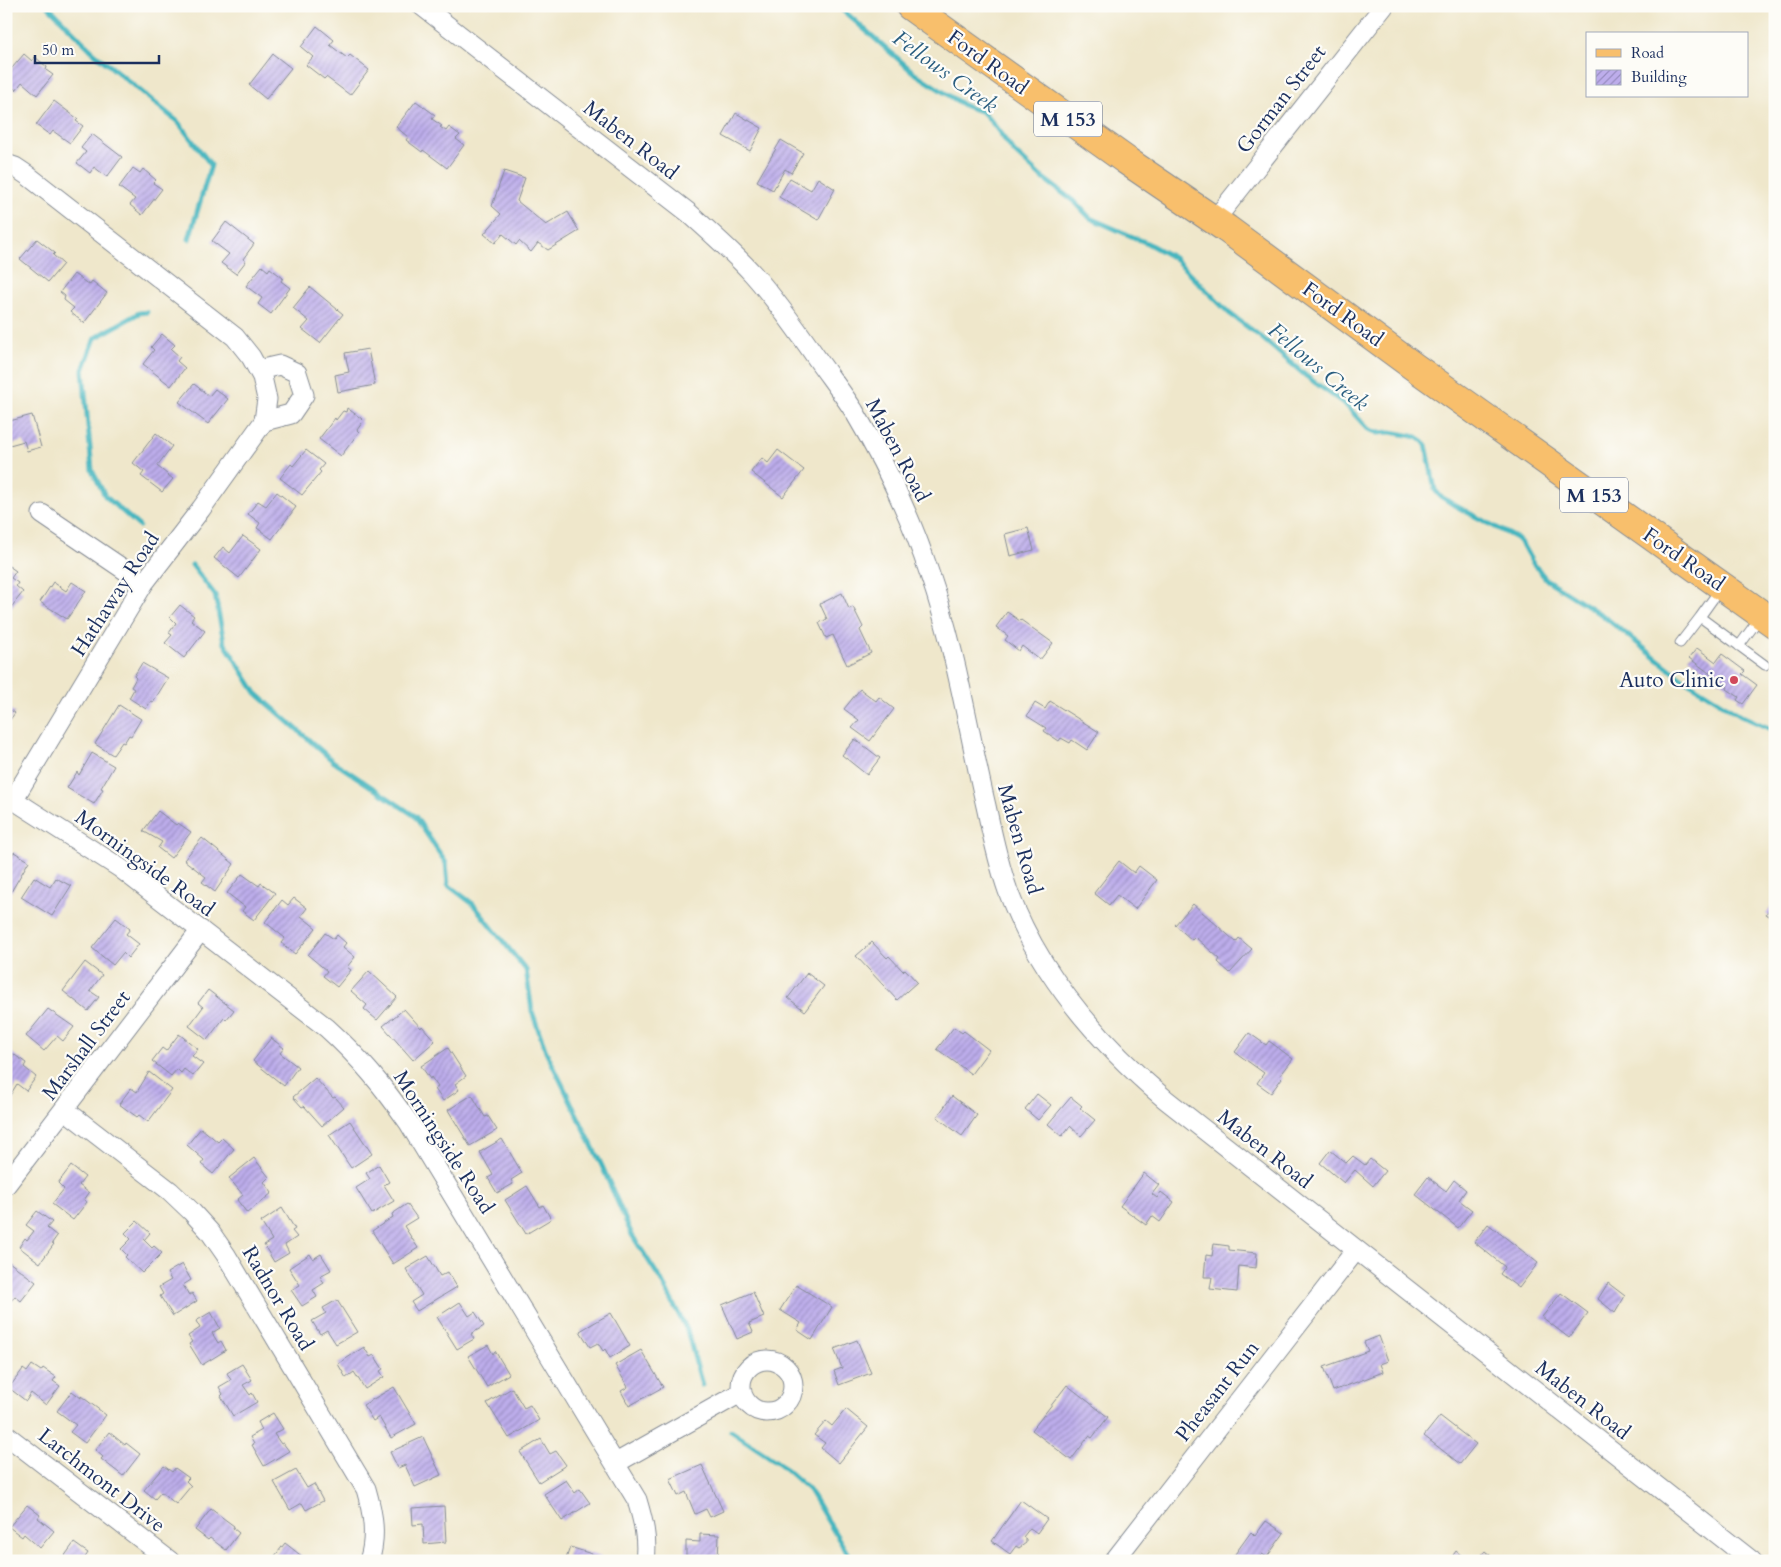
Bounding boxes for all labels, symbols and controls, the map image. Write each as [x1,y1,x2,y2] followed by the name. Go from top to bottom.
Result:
[887,23,1004,120] water label: Fellows Creek
[941,23,1034,102] street label: Ford Road
[35,32,159,64] scale bar
[1586,32,1748,98] legend
[1230,39,1333,160] street label: Gorman Street
[42,40,74,60] text: 50 m
[1631,43,1664,63] text: Road
[1631,67,1687,87] text: Building
[577,94,684,187] street label: Maben Road
[1034,102,1102,136] road number: M 153
[1296,275,1389,354] street label: Ford Road
[1262,316,1375,418] water label: Fellows Creek
[858,393,937,507] street label: Maben Road
[1560,478,1628,512] road number: M 153
[1637,521,1731,598] street label: Ford Road
[64,527,166,662] street label: Hathaway Road
[1619,666,1724,695] place label: Auto Clinic
[1728,674,1740,686] marker: Auto Clinic
[990,781,1049,898] street label: Maben Road
[69,803,220,924] street label: Morningside Road
[35,984,138,1106] street label: Marshall Street
[386,1065,501,1220] street label: Morningside Road
[1211,1103,1318,1196] street label: Maben Road
[235,1240,320,1356] street label: Radnor Road
[1169,1335,1266,1448] street label: Pheasant Run
[1529,1354,1636,1447] street label: Maben Road
[32,1421,172,1539] street label: Larchmont Drive

